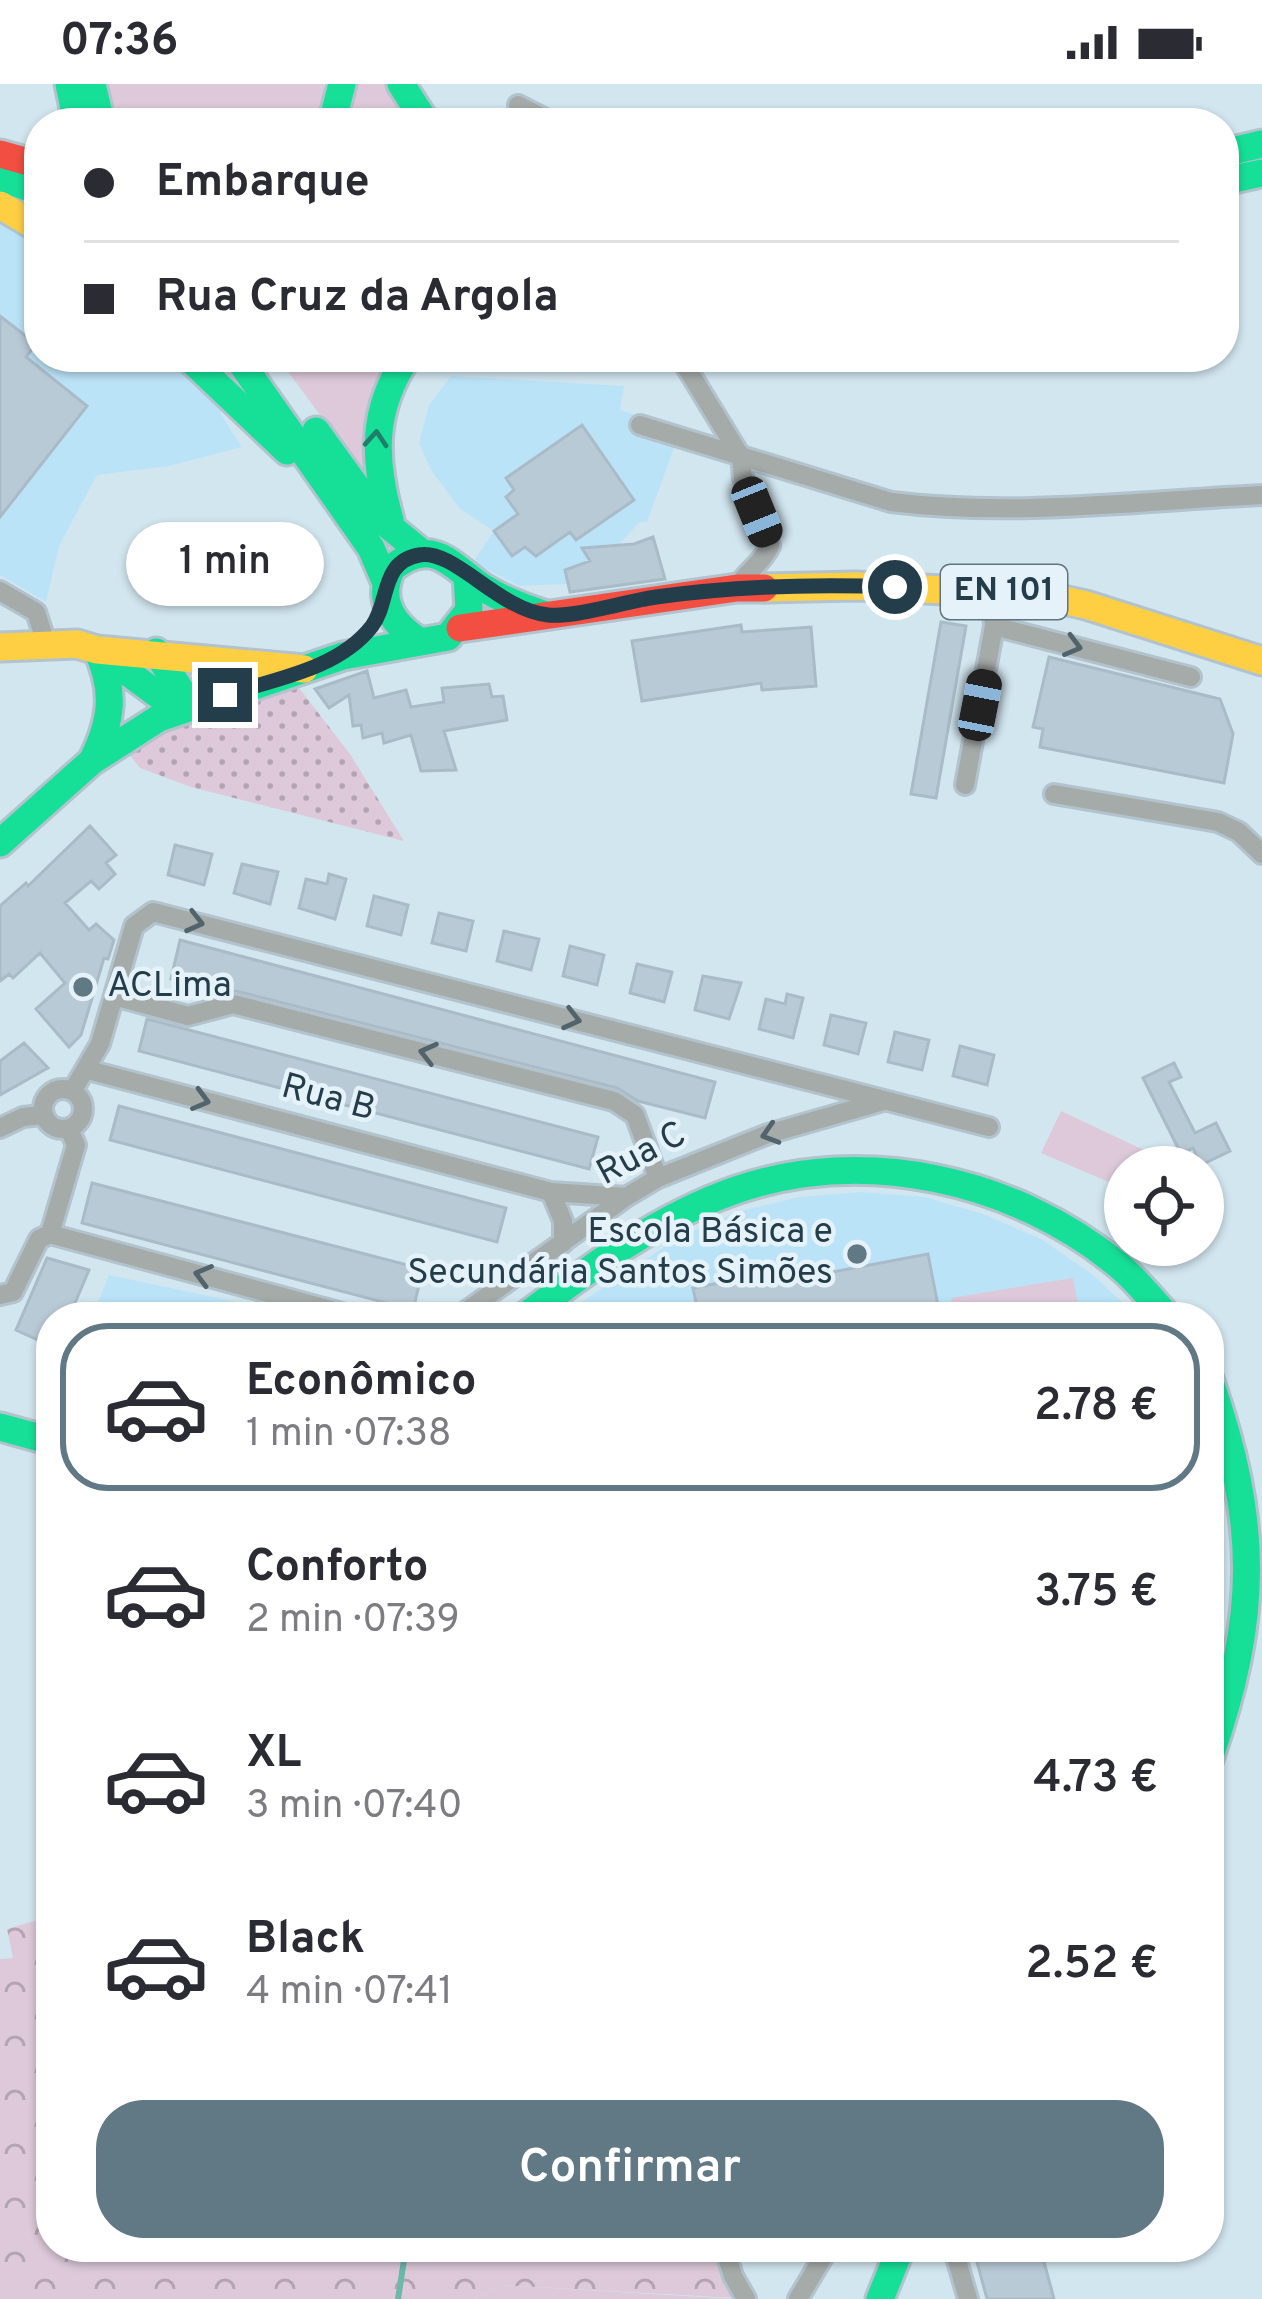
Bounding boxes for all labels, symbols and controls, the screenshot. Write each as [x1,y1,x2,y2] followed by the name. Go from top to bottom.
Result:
[60,14,179,71] text: 07:36
[156,155,370,212] text: Embarque
[156,270,559,327] text: Rua Cruz da Argola
[363,430,389,449] one-way arrow
[727,472,787,552] car
[126,521,324,605] callout: 1 min
[179,539,271,588] text: 1 min
[868,560,922,614] route start
[941,565,1067,619] road number: EN 101
[1062,632,1083,657] one-way arrow
[955,666,1005,744] car
[198,668,252,722] route end
[184,908,204,933] one-way arrow
[107,964,232,1010] place label: ACLima
[70,974,96,1000] marker: ACLima
[562,1004,582,1029] one-way arrow
[418,1043,438,1068] one-way arrow
[276,1064,380,1134] street label: Rua B
[190,1086,211,1111] one-way arrow
[589,1112,695,1198] street label: Rua C
[761,1120,782,1145] one-way arrow
[1104,1146,1224,1266] map controls
[1104,1146,1224,1266] button: locate
[407,1210,833,1297] place label: Escola Básica e Secundária Santos Simões
[844,1241,870,1267] marker: Escola Básica e Secundária Santos Simões
[194,1264,214,1289] one-way arrow
[102,1353,210,1461] icon: car
[246,1354,476,1411] text: Econômico
[1034,1379,1158,1436] text: 2.78 €
[246,1411,452,1460] text: 1 min · 07:38
[102,1539,210,1647] icon: car
[246,1540,429,1597] text: Conforto
[1034,1565,1158,1622] text: 3.75 €
[246,1597,460,1646] text: 2 min · 07:39
[102,1725,210,1833] icon: car
[246,1726,301,1783] text: XL
[1033,1751,1158,1808] text: 4.73 €
[246,1783,463,1832] text: 3 min · 07:40
[102,1911,210,2019] icon: car
[246,1912,365,1969] text: Black
[1025,1937,1158,1994] text: 2.52 €
[246,1969,453,2018] text: 4 min · 07:41
[96,2100,1164,2238] button: Confirmar

